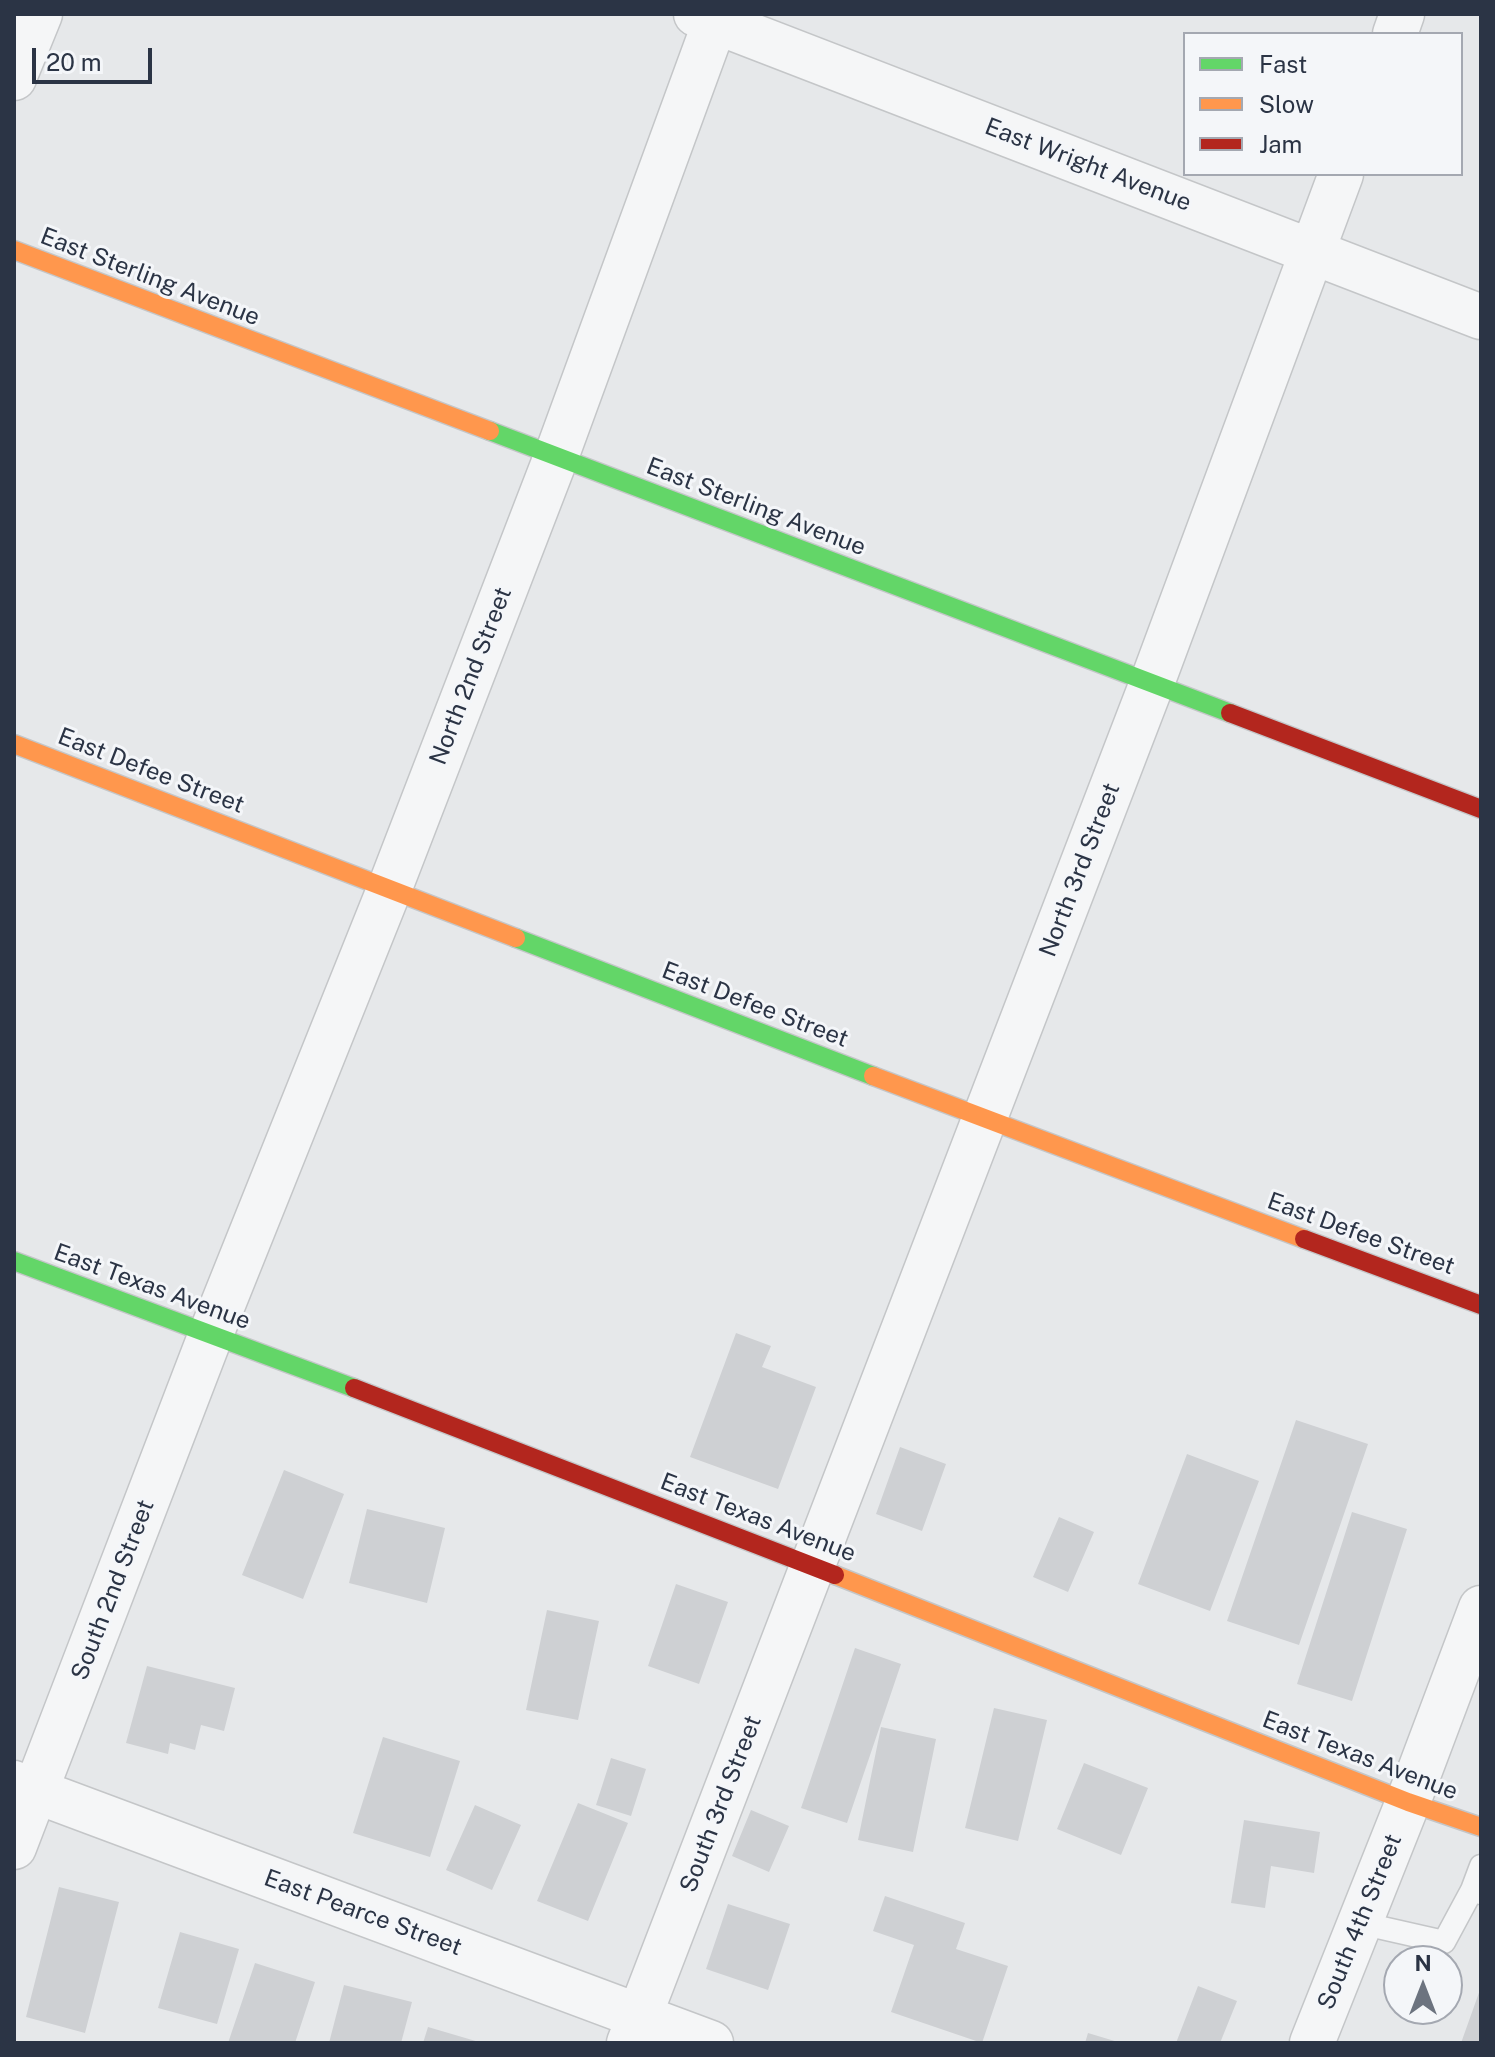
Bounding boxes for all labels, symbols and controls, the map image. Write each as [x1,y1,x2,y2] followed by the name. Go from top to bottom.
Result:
[36,32,156,82] scale bar
[1183,32,1463,176] legend
[46,48,102,76] text: 20 m
[1259,50,1307,78] text: Fast
[1259,90,1314,118] text: Slow
[981,112,1195,218] street label: East Wright Avenue
[1259,130,1302,158] text: Jam
[36,222,264,332] street label: East Sterling Avenue
[642,452,870,562] street label: East Sterling Avenue
[424,583,518,769] street label: North 2nd Street
[54,722,248,820] street label: East Defee Street
[1034,779,1126,961] street label: North 3rd Street
[658,956,852,1054] street label: East Defee Street
[1263,1187,1459,1281] street label: East Defee Street
[50,1238,254,1336] street label: East Texas Avenue
[656,1467,860,1569] street label: East Texas Avenue
[65,1496,161,1684] street label: South 2nd Street
[1258,1705,1462,1807] street label: East Texas Avenue
[674,1712,768,1896] street label: South 3rd Street
[1312,1830,1408,2014] street label: South 4th Street
[260,1864,466,1962] street label: East Pearce Street
[1383,1945,1463,2025] north arrow
[1414,1950,1432,1976] text: N

